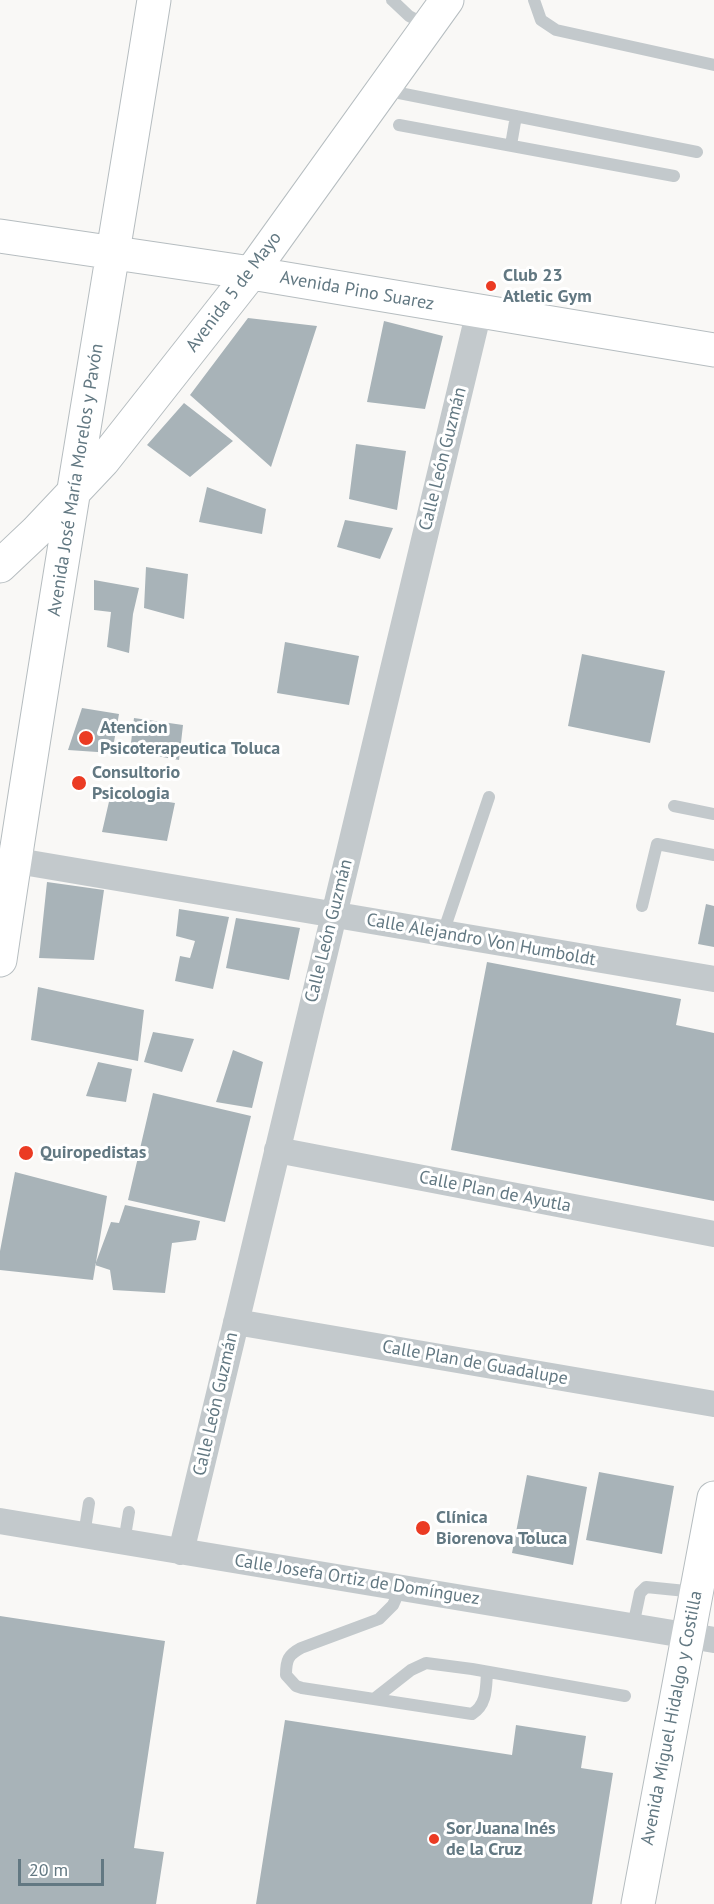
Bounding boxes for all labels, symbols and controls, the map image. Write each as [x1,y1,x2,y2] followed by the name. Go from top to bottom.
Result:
[182,228,286,356] street label: Avenida 5 de Mayo
[503,265,592,308] place label: Club 23 Atletic Gym
[278,267,436,315] street label: Avenida Pino Suarez
[484,279,498,293] marker: Club 23 Atletic Gym
[44,342,108,618] street label: Avenida José María Morelos y Pavón
[415,385,471,533] street label: Calle León Guzmán
[100,717,280,760] place label: Atencion Psicoterapeutica Toluca
[77,729,95,747] marker: Atencion Psicoterapeutica Toluca
[92,762,180,804] place label: Consultorio Psicologia
[70,774,88,792] marker: Consultorio Psicologia
[301,857,357,1005] street label: Calle León Guzmán
[365,909,597,971] street label: Calle Alejandro Von Humboldt
[40,1142,146,1164] place label: Quiropedistas
[17,1144,35,1162] marker: Quiropedistas
[417,1167,573,1217] street label: Calle Plan de Ayutla
[189,1330,243,1478] street label: Calle León Guzmán
[381,1336,569,1390] street label: Calle Plan de Guadalupe
[436,1507,567,1550] place label: Clínica Biorenova Toluca
[414,1519,432,1537] marker: Clínica Biorenova Toluca
[233,1550,481,1610] street label: Calle Josefa Ortiz de Domínguez
[637,1589,707,1847] street label: Avenida Miguel Hidalgo y Costilla
[446,1818,556,1860] place label: Sor Juana Inés de la Cruz
[427,1832,441,1846] marker: Sor Juana Inés de la Cruz
[21,1847,106,1885] scale bar
[29,1858,68,1881] text: 20 m

